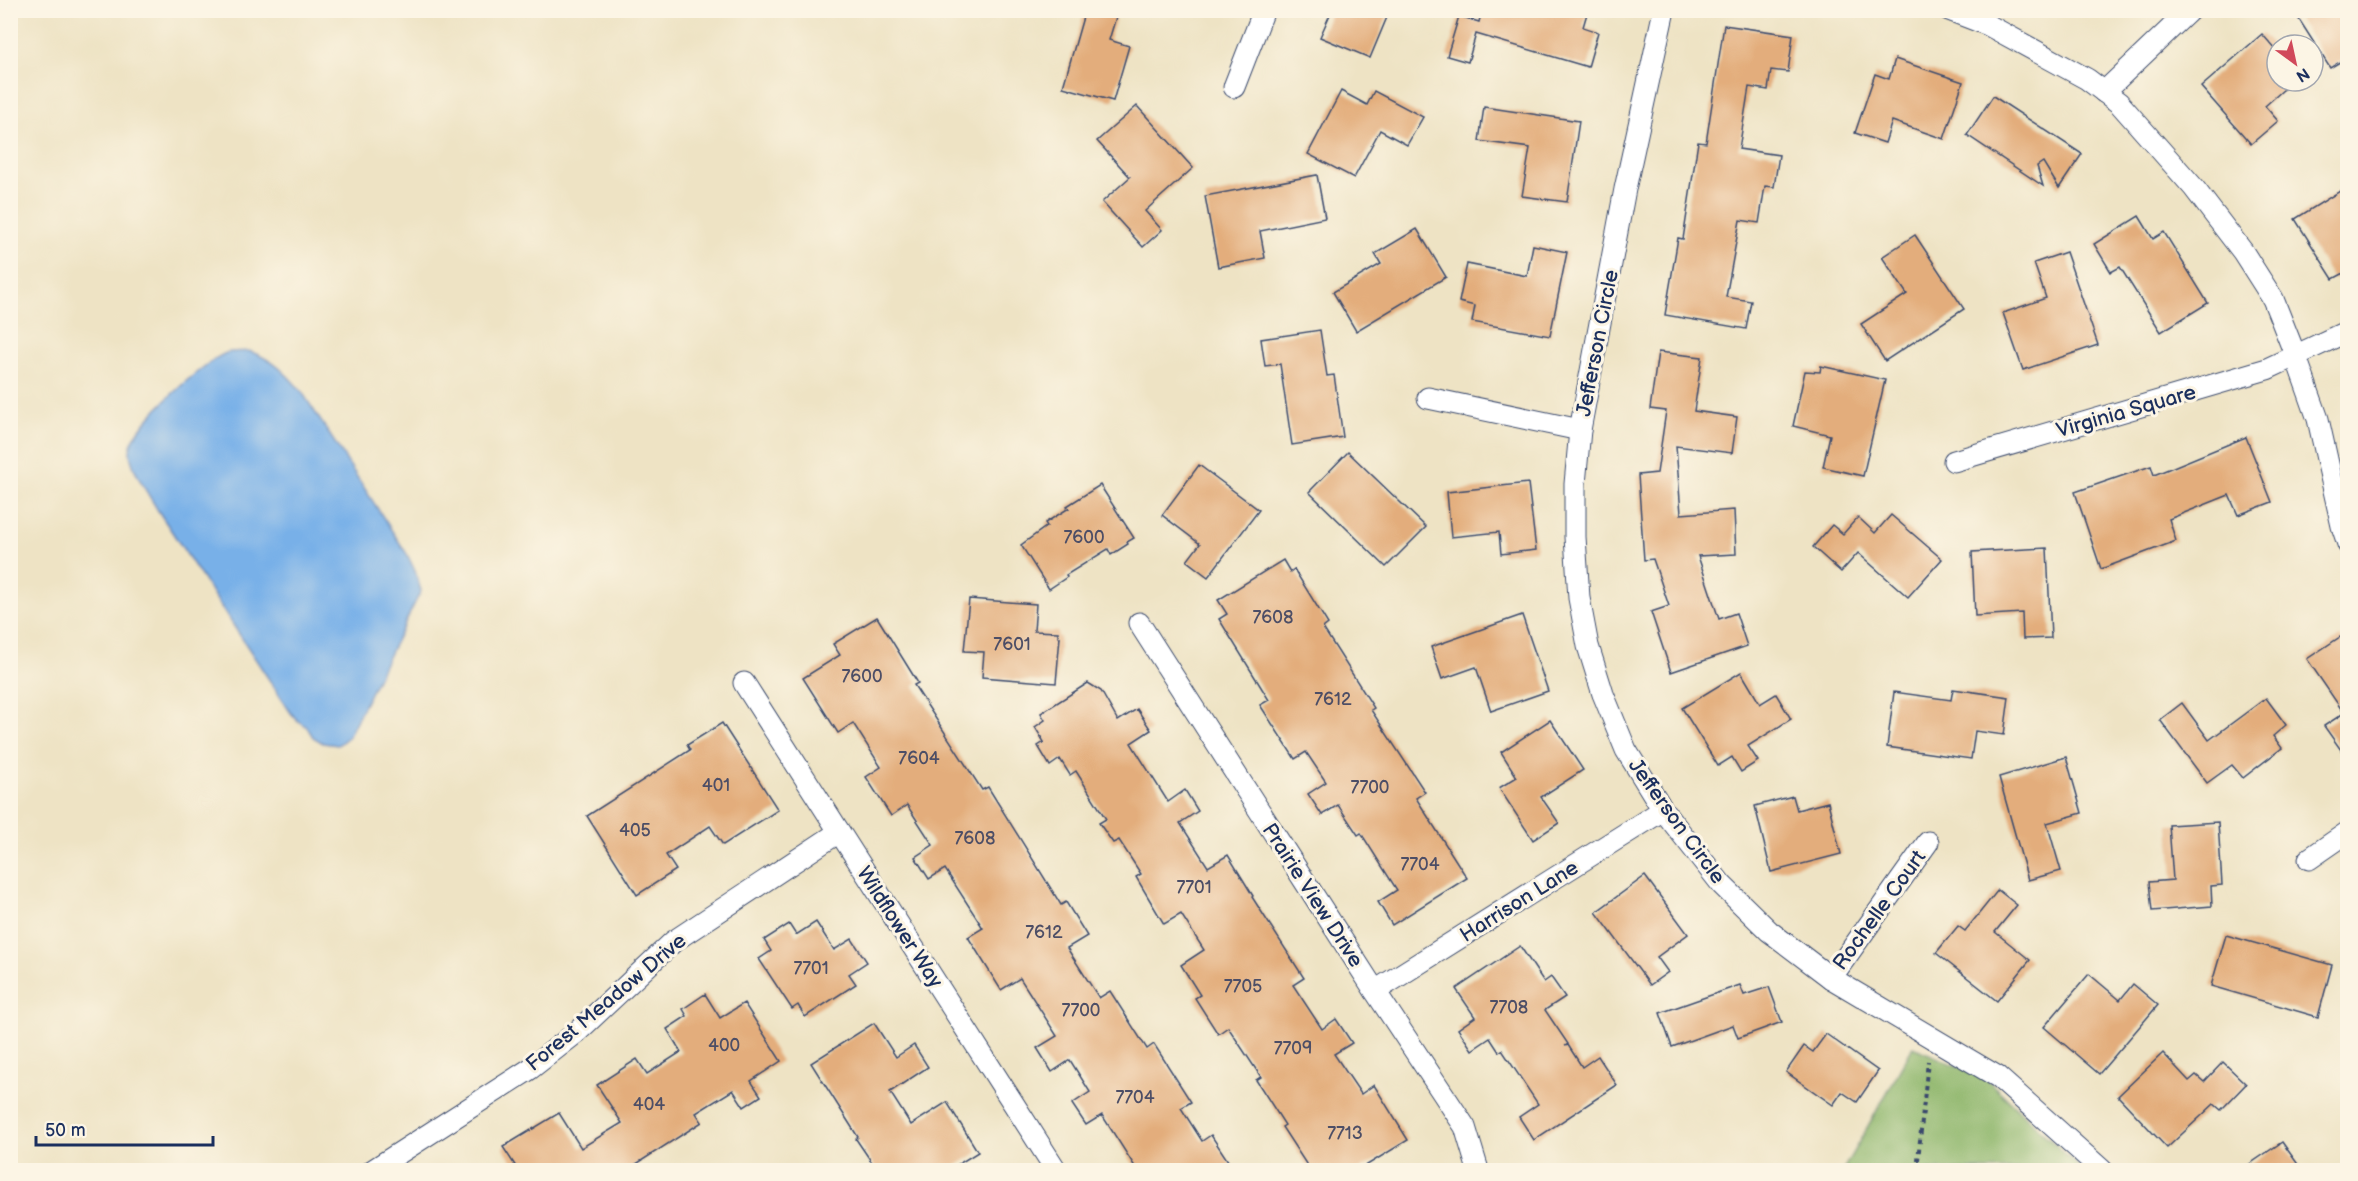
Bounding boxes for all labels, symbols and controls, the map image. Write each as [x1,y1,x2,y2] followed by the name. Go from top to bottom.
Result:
[2265,33,2325,93] north arrow
[2292,63,2313,86] text: N
[1571,268,1624,418] street label: Jefferson Circle
[2053,380,2199,443] street label: Virginia Square
[1063,527,1105,548] house number: 7600
[1253,607,1293,628] house number: 7608
[993,634,1031,655] house number: 7601
[841,666,883,687] house number: 7600
[1314,689,1352,710] house number: 7612
[898,748,940,769] house number: 7604
[1623,754,1730,889] street label: Jefferson Circle
[702,775,730,796] house number: 401
[1351,777,1389,798] house number: 7700
[1257,819,1368,972] street label: Prairie View Drive
[619,820,651,841] house number: 405
[955,828,995,849] house number: 7608
[1828,845,1932,975] street label: Rochelle Court
[1400,854,1440,875] house number: 7704
[1455,855,1583,948] street label: Harrison Lane
[851,862,948,993] street label: Wildflower Way
[1176,877,1212,898] house number: 7701
[1025,922,1063,943] house number: 7612
[521,928,691,1077] street label: Forest Meadow Drive
[793,958,829,979] house number: 7701
[1224,976,1262,997] house number: 7705
[1490,997,1528,1018] house number: 7708
[1062,1000,1100,1021] house number: 7700
[708,1035,740,1056] house number: 400
[1274,1038,1312,1059] house number: 7709
[1115,1087,1155,1108] house number: 7704
[633,1094,665,1115] house number: 404
[36,1109,213,1147] scale bar
[45,1120,86,1141] text: 50 m
[1327,1123,1363,1144] house number: 7713

